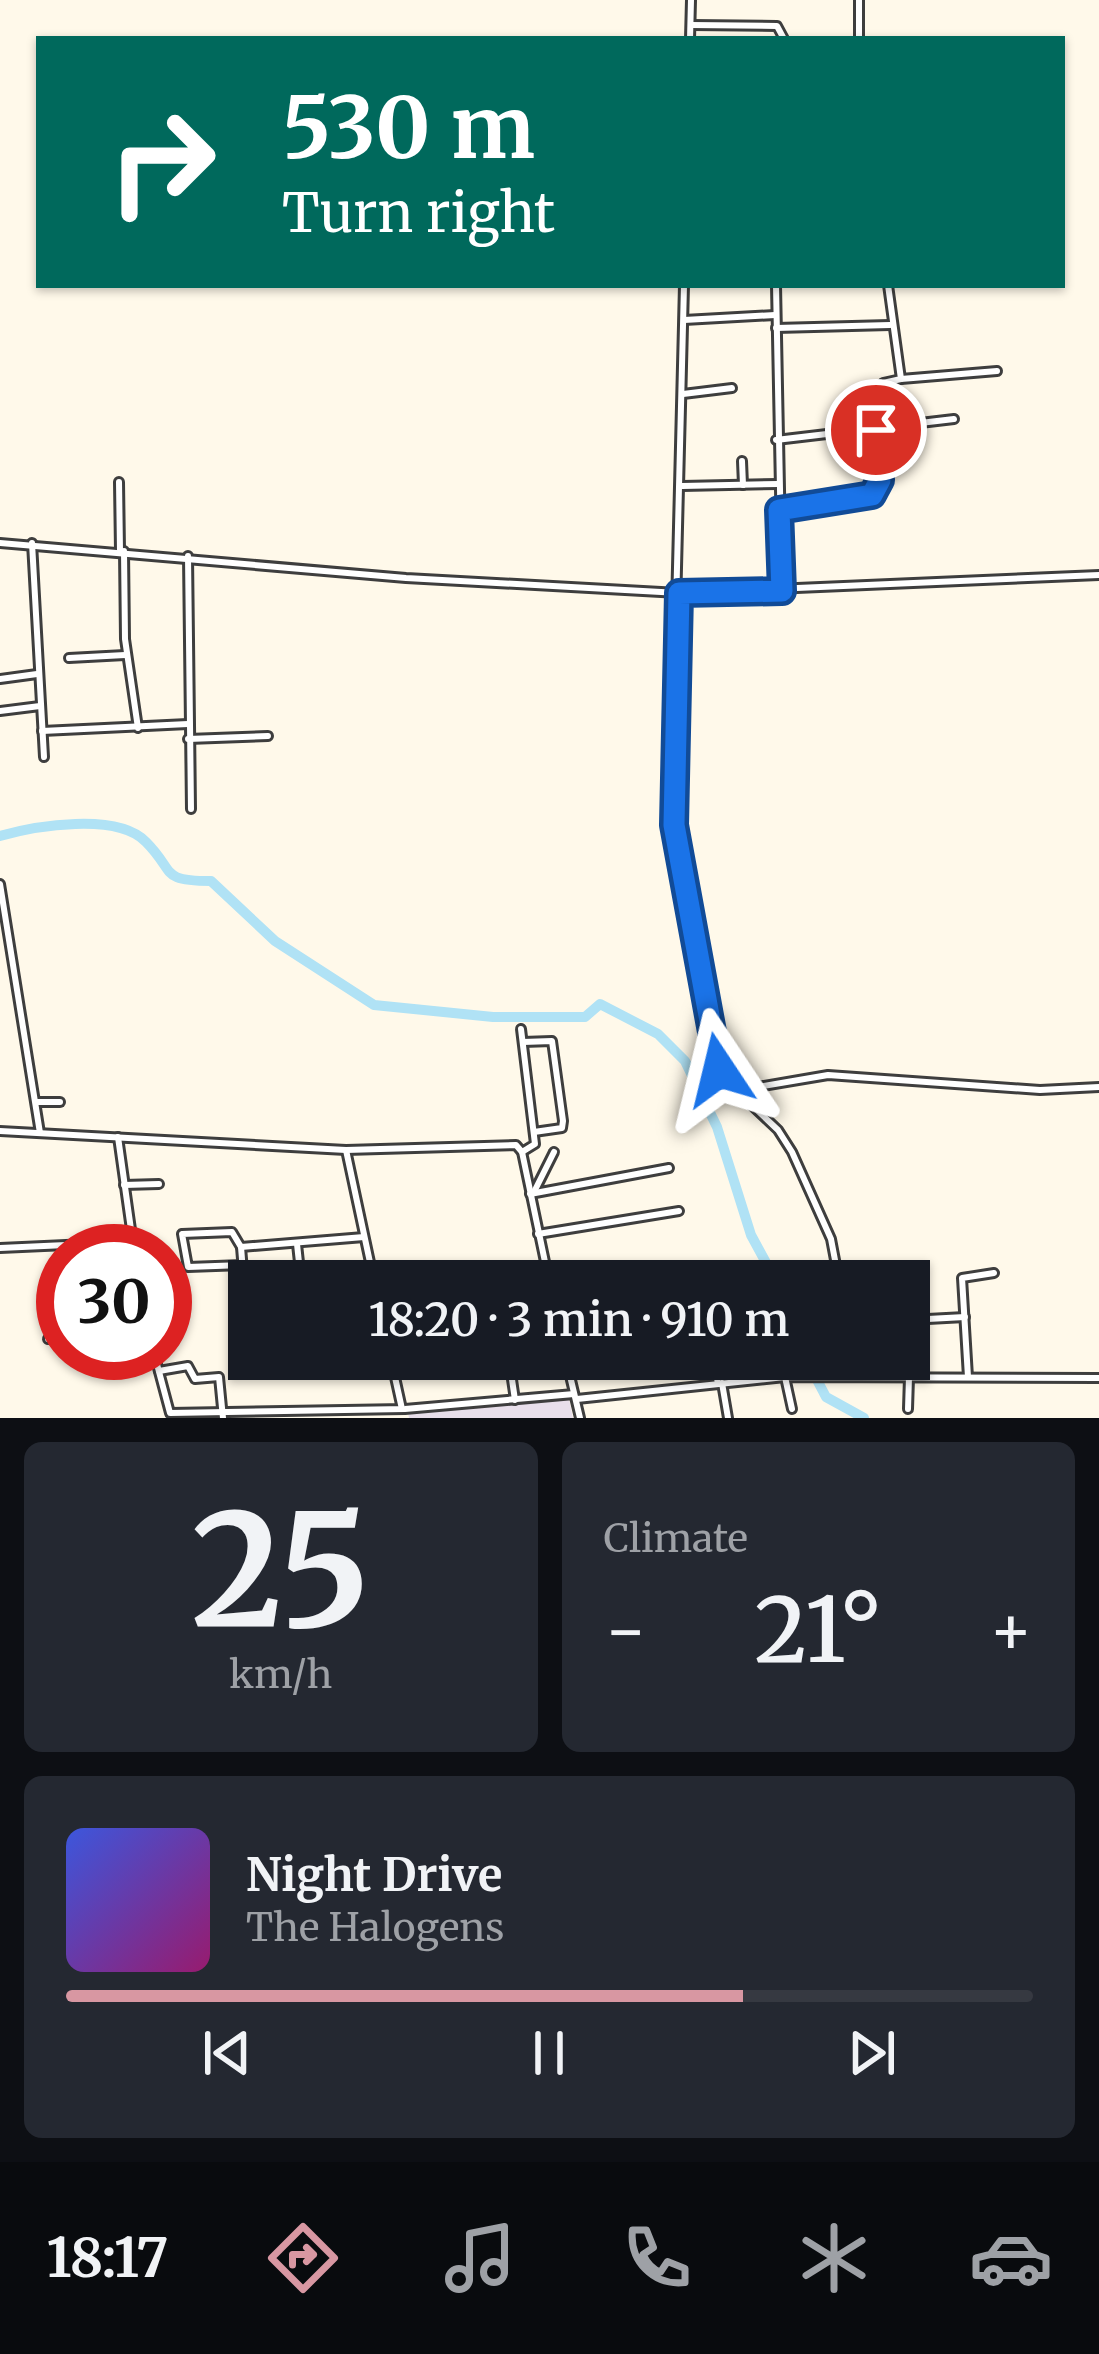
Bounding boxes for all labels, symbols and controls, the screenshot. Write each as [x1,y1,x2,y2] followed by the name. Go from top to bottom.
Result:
[282,75,535,181] text: 530 m
[84,84,240,240] icon: right
[282,179,555,247] text: Turn right
[825,379,927,481] pin
[843,397,909,463] icon: arrive
[656,1007,782,1133] position arrow
[36,1224,192,1380] speed limit sign: 30
[368,1292,790,1348] text: 18:20 · 3 min · 910 m
[191,1473,370,1670] text: 25
[604,1514,748,1563] text: Climate
[754,1573,882,1687] text: 21°
[604,1589,648,1672] text: −
[989,1589,1033,1672] text: +
[229,1650,332,1699] text: km/h
[246,1847,502,1903] text: Night Drive
[246,1903,504,1952] text: The Halogens
[194,2020,260,2086] icon: previous
[516,2020,582,2086] icon: pause
[839,2020,905,2086] icon: next
[261,2216,345,2300] icon: directions
[438,2216,522,2300] icon: music
[615,2216,699,2300] icon: phone
[792,2216,876,2300] icon: climate
[969,2216,1053,2300] icon: car
[46,2224,168,2292] text: 18:17

